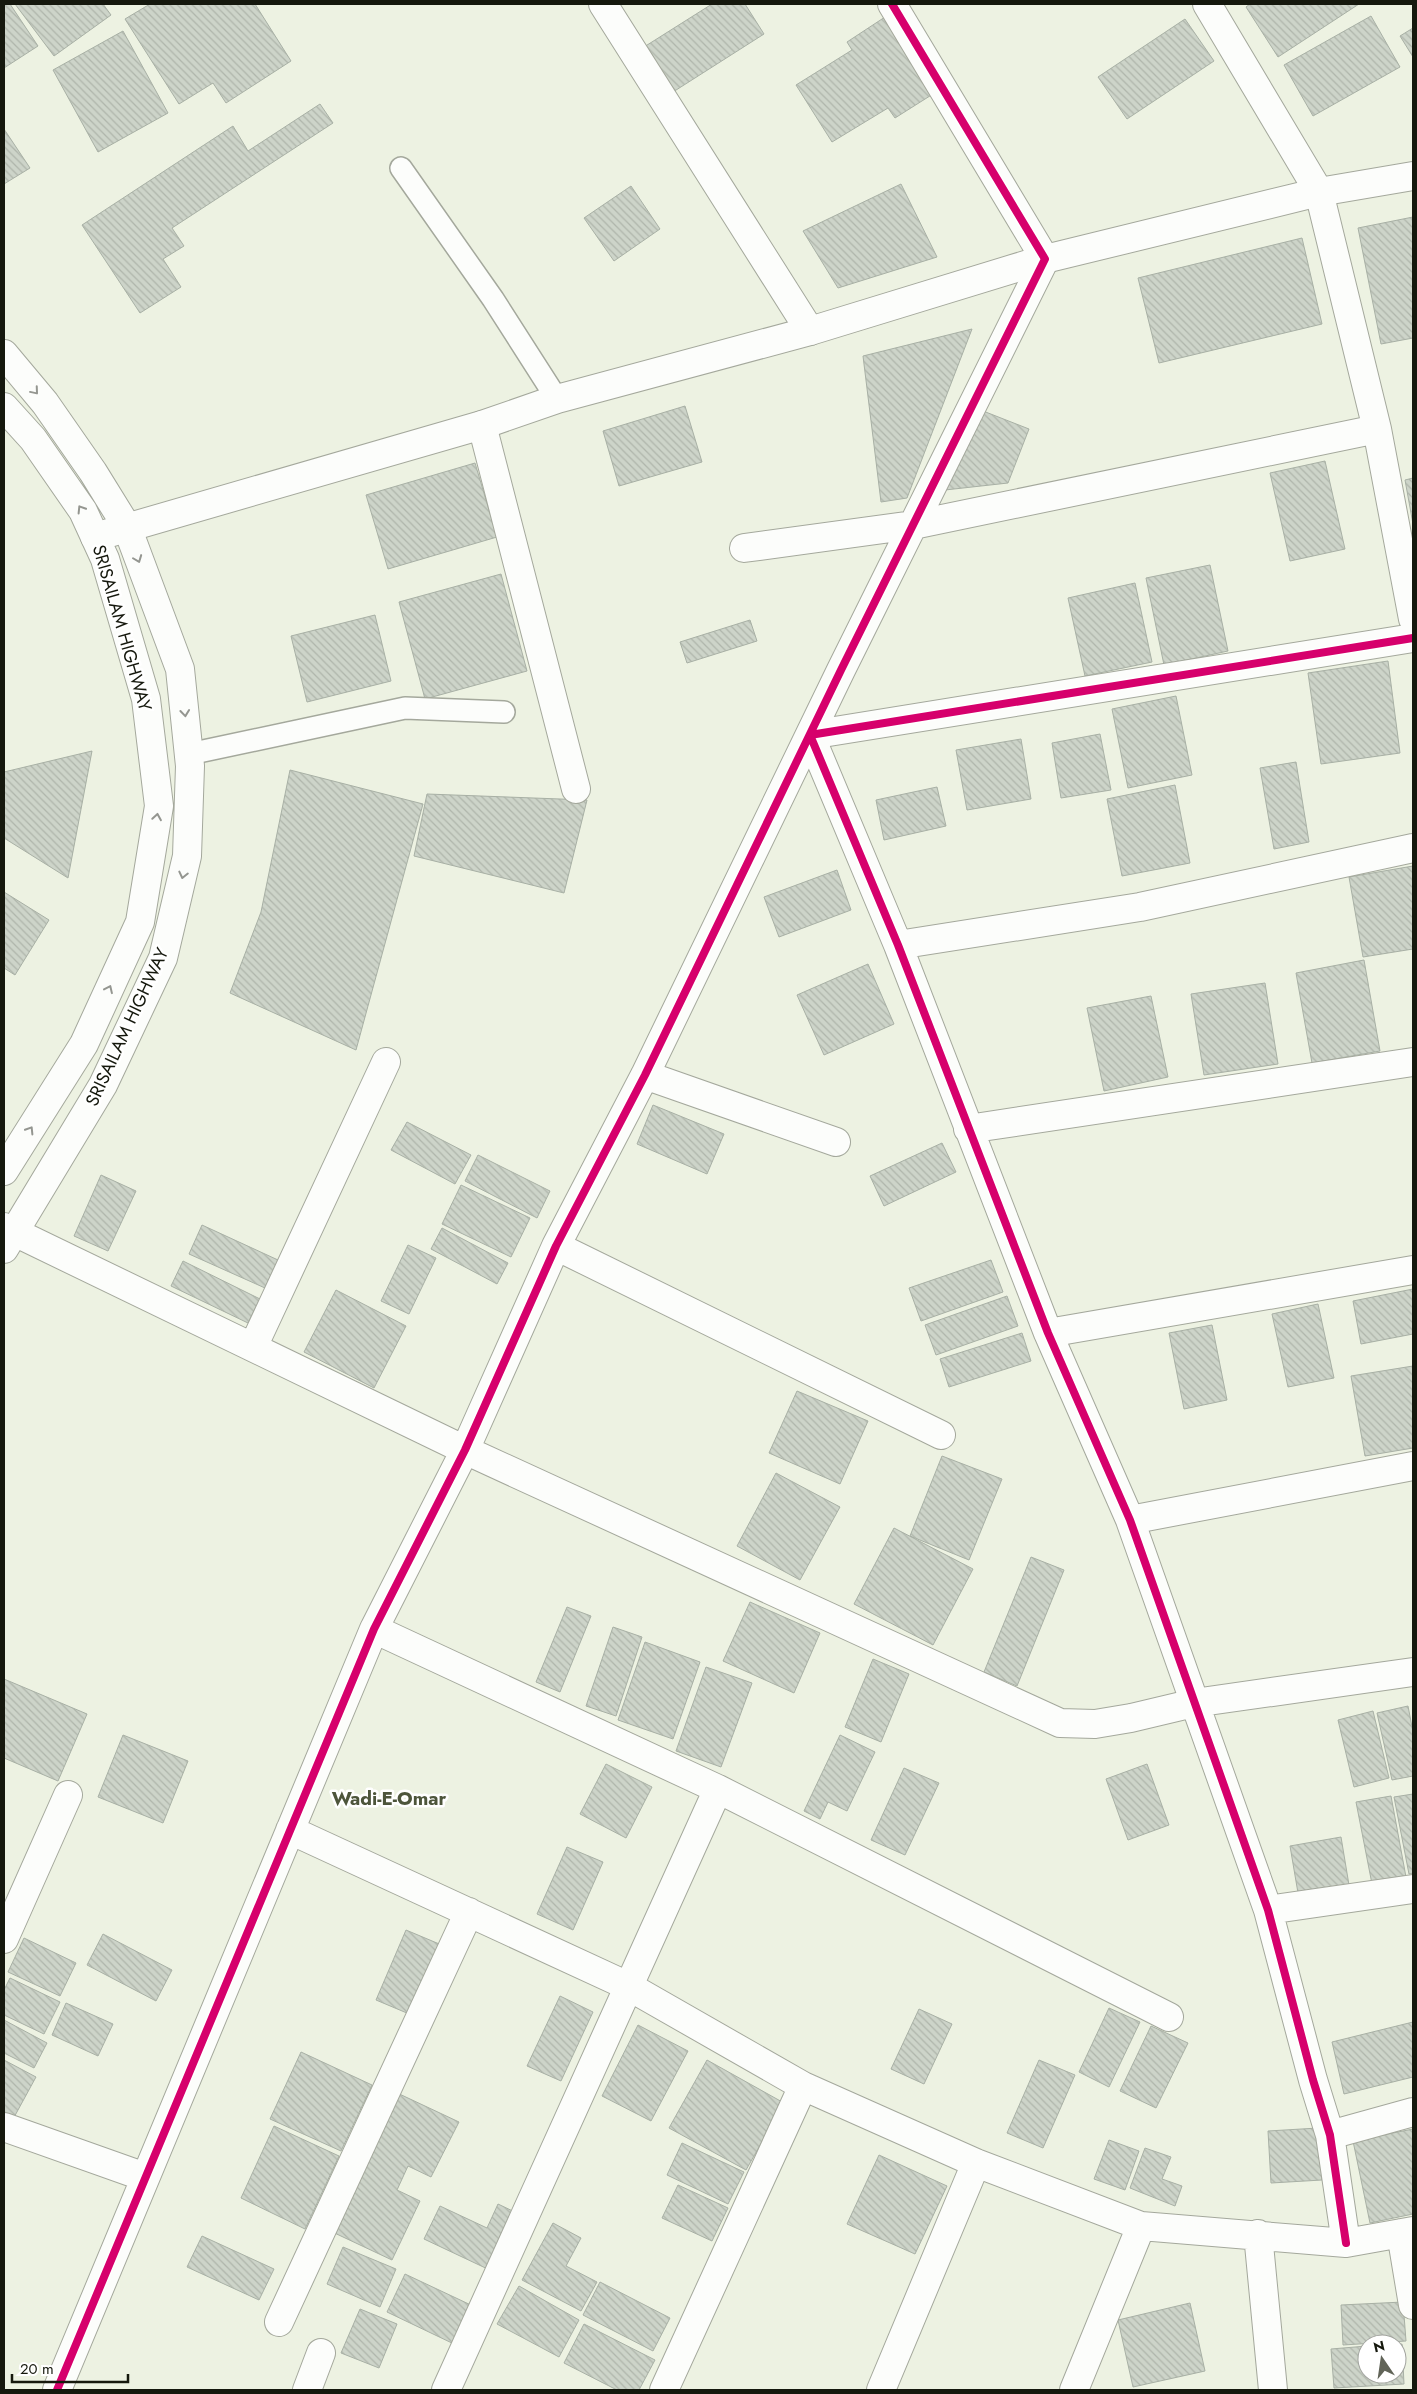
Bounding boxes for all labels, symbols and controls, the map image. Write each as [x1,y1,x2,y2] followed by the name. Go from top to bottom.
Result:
[30,386,39,395] one-way arrow
[78,505,88,514] one-way arrow
[86,542,158,715] street label: SRISAILAM HIGHWAY
[132,554,142,562] one-way arrow
[179,710,190,718] one-way arrow
[151,812,161,821] one-way arrow
[178,871,189,880] one-way arrow
[79,943,175,1110] street label: SRISAILAM HIGHWAY
[103,985,113,994] one-way arrow
[23,1126,33,1135] one-way arrow
[332,1785,447,1812] district label: Wadi-E-Omar
[1357,2334,1407,2384] north arrow
[1371,2335,1387,2357] text: N
[12,2352,129,2384] scale bar
[20,2358,54,2380] text: 20 m

